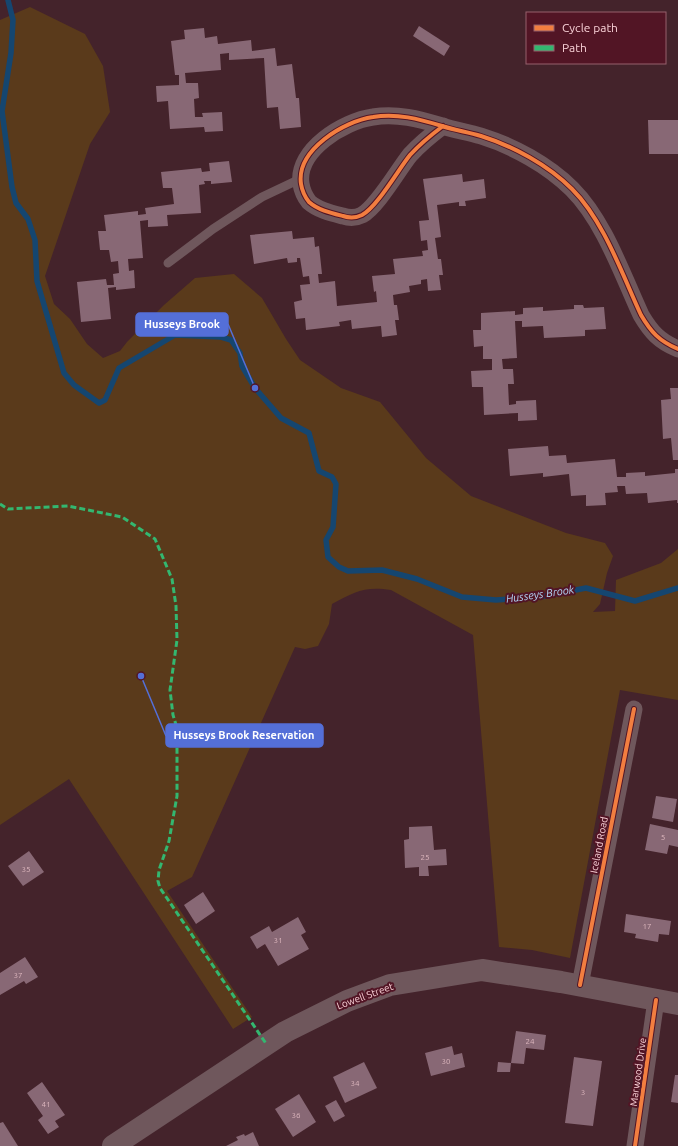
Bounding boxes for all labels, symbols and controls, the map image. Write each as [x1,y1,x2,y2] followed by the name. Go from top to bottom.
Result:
[526,12,666,64] legend
[562,21,618,34] text: Cycle path
[562,41,587,54] text: Path
[136,313,228,336] callout: Husseys Brook
[144,318,221,330] text: Husseys Brook
[505,583,575,605] water label: Husseys Brook
[166,724,323,747] callout: Husseys Brook Reservation
[174,729,314,741] text: Husseys Brook Reservation
[588,816,610,874] street label: Iceland Road
[661,833,665,842] house number: 5
[420,853,430,862] house number: 25
[21,865,31,874] house number: 35
[642,922,652,931] house number: 17
[273,936,283,945] house number: 31
[13,971,23,980] house number: 37
[335,981,395,1011] street label: Lowell Street
[525,1037,535,1046] house number: 24
[628,1037,648,1107] street label: Marwood Drive
[441,1057,451,1066] house number: 30
[350,1079,360,1088] house number: 34
[581,1088,585,1097] house number: 3
[41,1100,51,1109] house number: 41
[291,1111,301,1120] house number: 36

